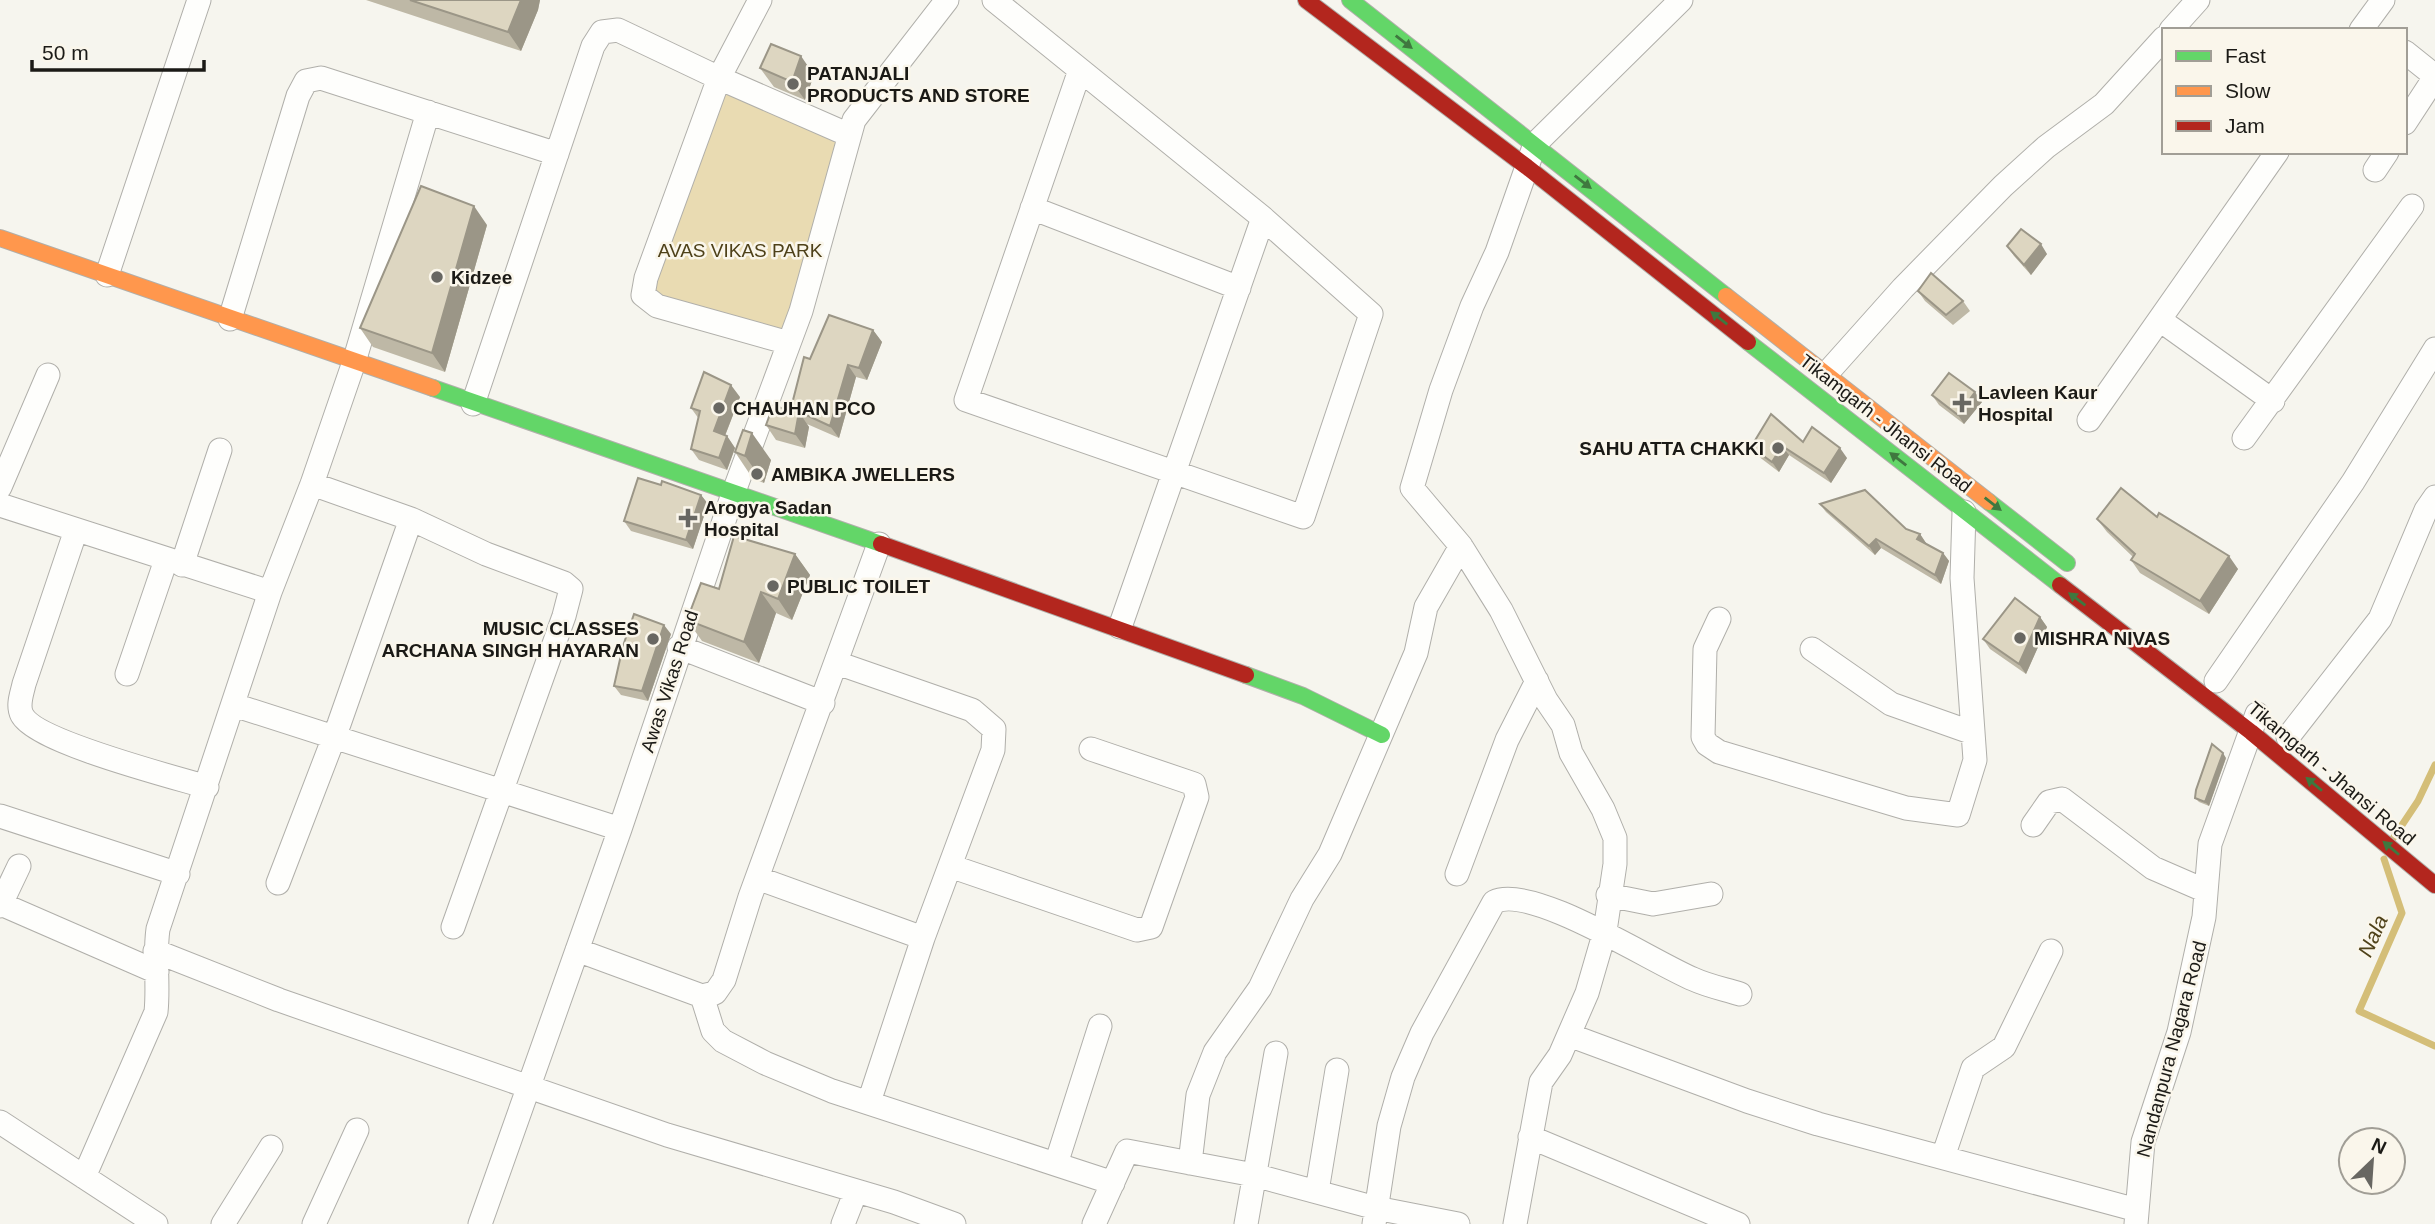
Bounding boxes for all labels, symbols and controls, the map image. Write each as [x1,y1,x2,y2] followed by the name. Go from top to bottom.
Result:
[32,28,203,72] scale bar
[2162,28,2407,154] legend
[1395,34,1413,49] one-way arrow
[42,41,89,64] text: 50 m
[2225,44,2266,67] text: Fast
[807,63,1030,106] place label: PATANJALI PRODUCTS AND STORE
[785,76,801,92] marker: PATANJALI PRODUCTS AND STORE
[2225,79,2271,102] text: Slow
[2225,114,2265,137] text: Jam
[1574,174,1592,189] one-way arrow
[658,240,823,261] park label: AVAS VIKAS PARK
[451,267,512,288] place label: Kidzee
[429,269,445,285] marker: Kidzee
[1710,311,1728,326] one-way arrow
[1796,350,1976,497] street label: Tikamgarh - Jhansi Road
[1978,382,2098,425] place label: Lavleen Kaur Hospital
[1952,393,1972,413] marker: Lavleen Kaur Hospital
[733,398,876,419] place label: CHAUHAN PCO
[711,400,727,416] marker: CHAUHAN PCO
[1579,438,1764,459] place label: SAHU ATTA CHAKKI
[1770,440,1786,456] marker: SAHU ATTA CHAKKI
[1889,452,1907,467] one-way arrow
[771,464,955,485] place label: AMBIKA JWELLERS
[749,466,765,482] marker: AMBIKA JWELLERS
[704,497,832,540] place label: Arogya Sadan Hospital
[1984,497,2002,512] one-way arrow
[678,508,698,528] marker: Arogya Sadan Hospital
[787,576,931,597] place label: PUBLIC TOILET
[765,578,781,594] marker: PUBLIC TOILET
[2068,592,2086,606] one-way arrow
[637,607,702,755] street label: Awas Vikas Road
[381,618,639,661] place label: MUSIC CLASSES ARCHANA SINGH HAYARAN
[2034,628,2170,649] place label: MISHRA NIVAS
[2012,630,2028,646] marker: MISHRA NIVAS
[645,631,661,647] marker: MUSIC CLASSES ARCHANA SINGH HAYARAN
[2244,697,2419,849] street label: Tikamgarh - Jhansi Road
[2305,776,2323,792] one-way arrow
[2382,841,2399,856] one-way arrow
[2353,911,2392,960] water label: Nala
[2132,939,2210,1159] street label: Nandanpura Nagara Road
[2337,1126,2407,1196] north arrow
[2368,1134,2390,1158] text: N

